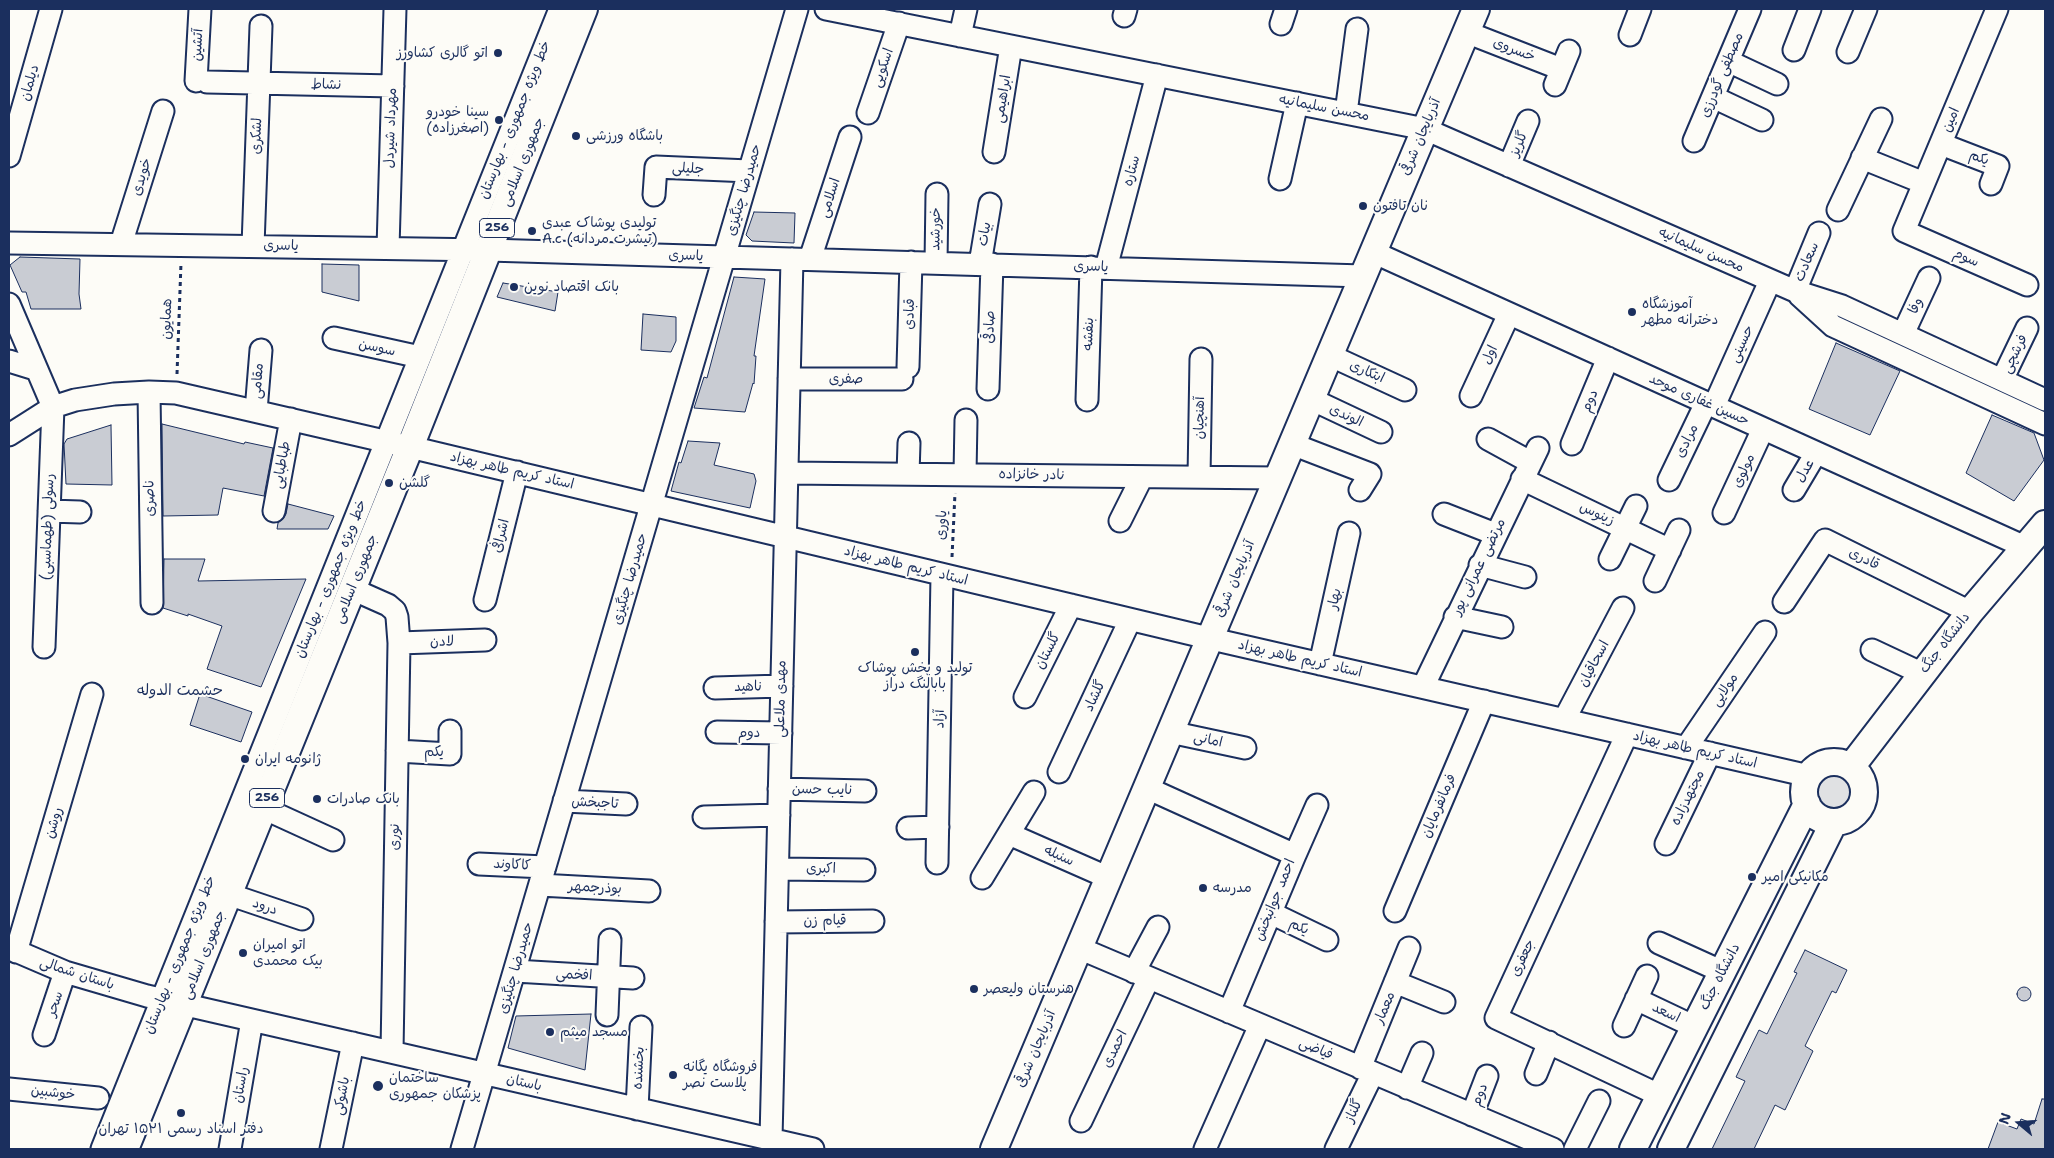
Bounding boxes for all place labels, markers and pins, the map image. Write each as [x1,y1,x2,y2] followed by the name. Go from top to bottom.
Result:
[397,45,488,61] place label: اتو گالری کشاورز
[492,47,504,59] marker: اتو گالری کشاورز
[426,104,489,136] place label: سینا خودرو (اصغرزاده)
[493,114,505,126] marker: سینا خودرو (اصغرزاده)
[586,128,663,144] place label: باشگاه ورزشی
[570,130,582,142] marker: باشگاه ورزشی
[1373,198,1428,214] place label: نان تافتون
[1357,200,1369,212] marker: نان تافتون
[542,215,657,248] place label: تولیدی پوشاک عبدی A.c (تیشرت مردانه)
[526,225,538,237] marker: تولیدی پوشاک عبدی A.c (تیشرت مردانه)
[524,279,619,295] place label: بانک اقتصاد نوین
[508,281,520,293] marker: بانک اقتصاد نوین
[1642,296,1718,328] place label: آموزشگاه دخترانه مطهر
[1626,306,1638,318] marker: آموزشگاه دخترانه مطهر
[399,475,430,491] place label: گلشن
[383,477,395,489] marker: گلشن
[909,646,921,658] marker: تولید و پخش پوشاک بابالنگ دراز
[858,660,972,692] place label: تولید و پخش پوشاک بابالنگ دراز
[255,751,321,767] place label: ژانومه ایران
[239,753,251,765] marker: ژانومه ایران
[327,791,400,807] place label: بانک صادرات
[311,793,323,805] marker: بانک صادرات
[1762,869,1829,885] place label: مکانیکی امیر
[1746,871,1758,883] marker: مکانیکی امیر
[1213,880,1252,896] place label: مدرسه
[1197,882,1209,894] marker: مدرسه
[253,937,323,970] place label: اتو امیران بیک محمدی
[237,947,249,959] marker: اتو امیران بیک محمدی
[984,981,1074,997] place label: هنرستان ولیعصر
[968,983,980,995] marker: هنرستان ولیعصر
[560,1024,628,1040] place label: مسجد میثم
[544,1026,556,1038] marker: مسجد میثم
[683,1059,757,1092] place label: فروشگاه یگانه پلاست نصر
[667,1069,679,1081] marker: فروشگاه یگانه پلاست نصر
[389,1070,481,1102] place label: ساختمان پزشکان جمهوری
[371,1079,385,1093] marker: ساختمان پزشکان جمهوری
[175,1107,187,1119] marker: دفتر اسناد رسمی ۱۵۲۱ تهران
[99,1121,263,1137] place label: دفتر اسناد رسمی ۱۵۲۱ تهران

